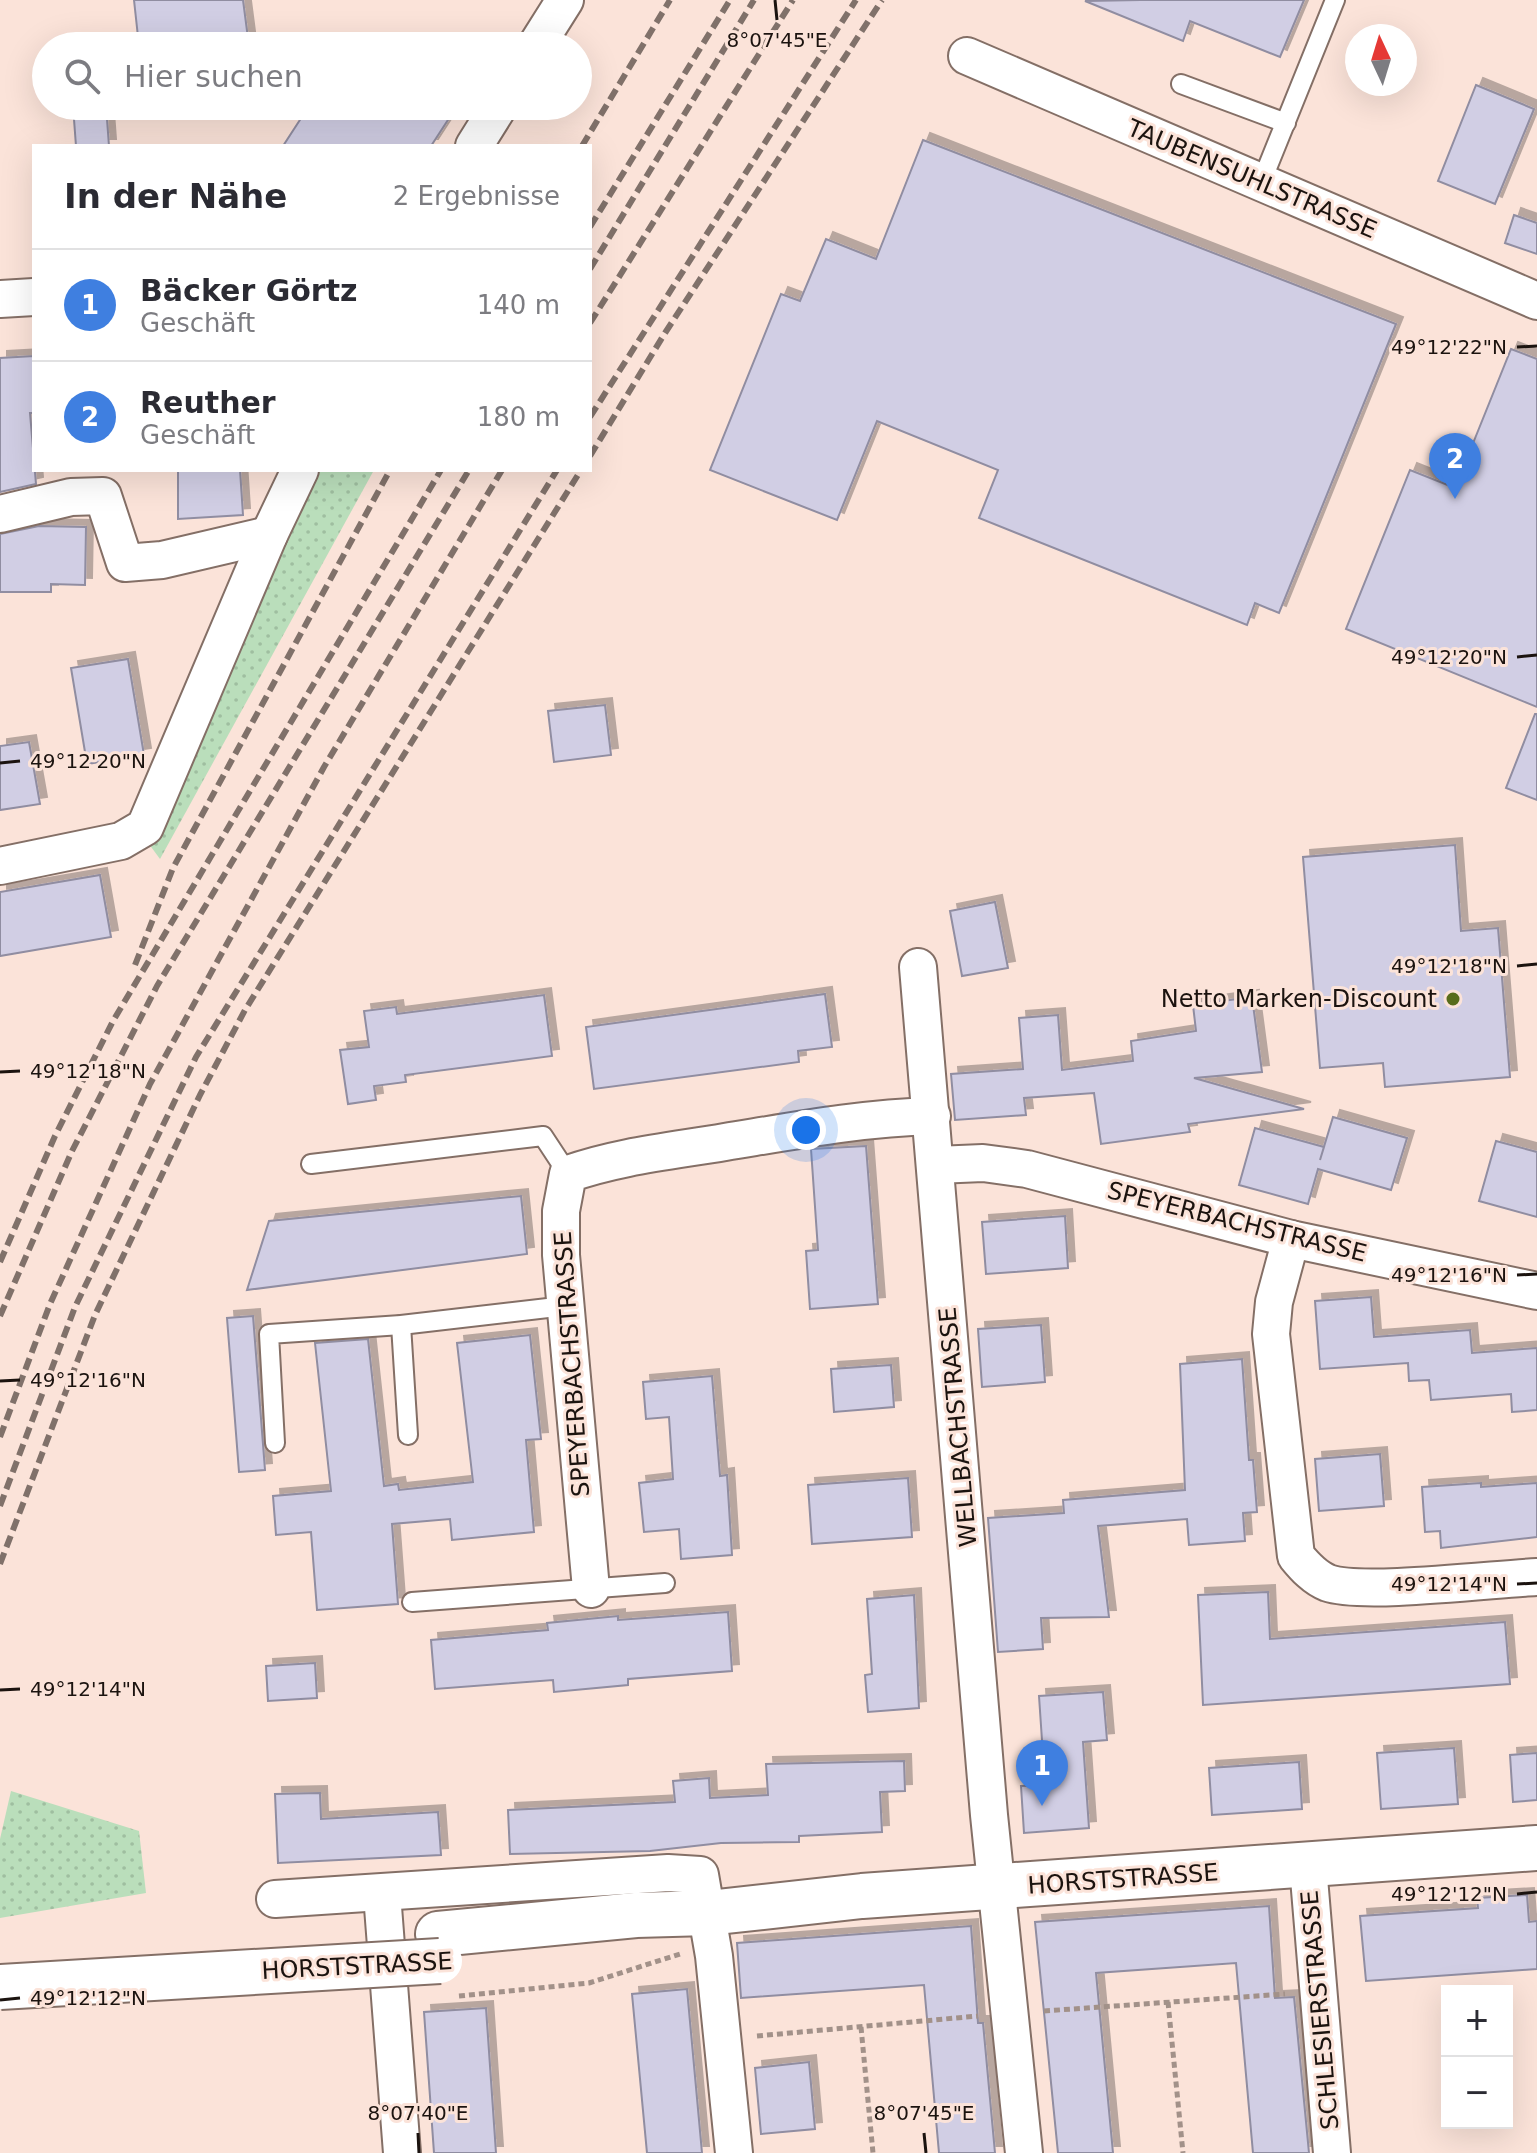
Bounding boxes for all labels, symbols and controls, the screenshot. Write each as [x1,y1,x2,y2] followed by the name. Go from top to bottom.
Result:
[1345,24,1417,96] north arrow
[727,28,827,52] text: 8°07'45"E
[32,32,592,120] search box
[60,54,104,98] icon: search
[124,59,303,94] text: Hier suchen
[1122,113,1381,244] street label: TAUBENSUHLSTRASSE
[64,176,287,216] text: In der Nähe
[393,181,560,211] text: 2 Ergebnisse
[140,273,357,308] text: Bäcker Görtz
[81,290,99,320] text: 1
[477,290,560,320] text: 140 m
[140,308,255,338] text: Geschäft
[1391,335,1507,359] text: 49°12'22"N
[140,385,276,420] text: Reuther
[81,402,99,432] text: 2
[477,402,560,432] text: 180 m
[140,420,255,450] text: Geschäft
[1429,433,1481,499] pin: 2
[1391,645,1507,669] text: 49°12'20"N
[30,749,146,773] text: 49°12'20"N
[1391,954,1507,978] text: 49°12'18"N
[1161,985,1437,1013] place label: Netto Marken-Discount
[1444,990,1462,1008] marker: Netto Marken-Discount
[30,1059,146,1083] text: 49°12'18"N
[786,1110,826,1150] your location
[1104,1176,1370,1268] street label: SPEYERBACHSTRASSE
[549,1230,595,1498] street label: SPEYERBACHSTRASSE
[1391,1263,1507,1287] text: 49°12'16"N
[934,1306,982,1548] street label: WELLBACHSTRASSE
[30,1368,146,1392] text: 49°12'16"N
[1391,1572,1507,1596] text: 49°12'14"N
[30,1677,146,1701] text: 49°12'14"N
[1016,1740,1068,1806] pin: 1
[1027,1858,1219,1900] street label: HORSTSTRASSE
[1391,1882,1507,1906] text: 49°12'12"N
[1296,1889,1344,2131] street label: SCHLESIERSTRASSE
[261,1947,453,1985] street label: HORSTSTRASSE
[1441,1985,1513,2129] map controls
[1441,1985,1513,2057] button: +
[30,1986,146,2010] text: 49°12'12"N
[1441,2057,1513,2129] button: −
[368,2101,468,2125] text: 8°07'40"E
[874,2101,974,2125] text: 8°07'45"E

